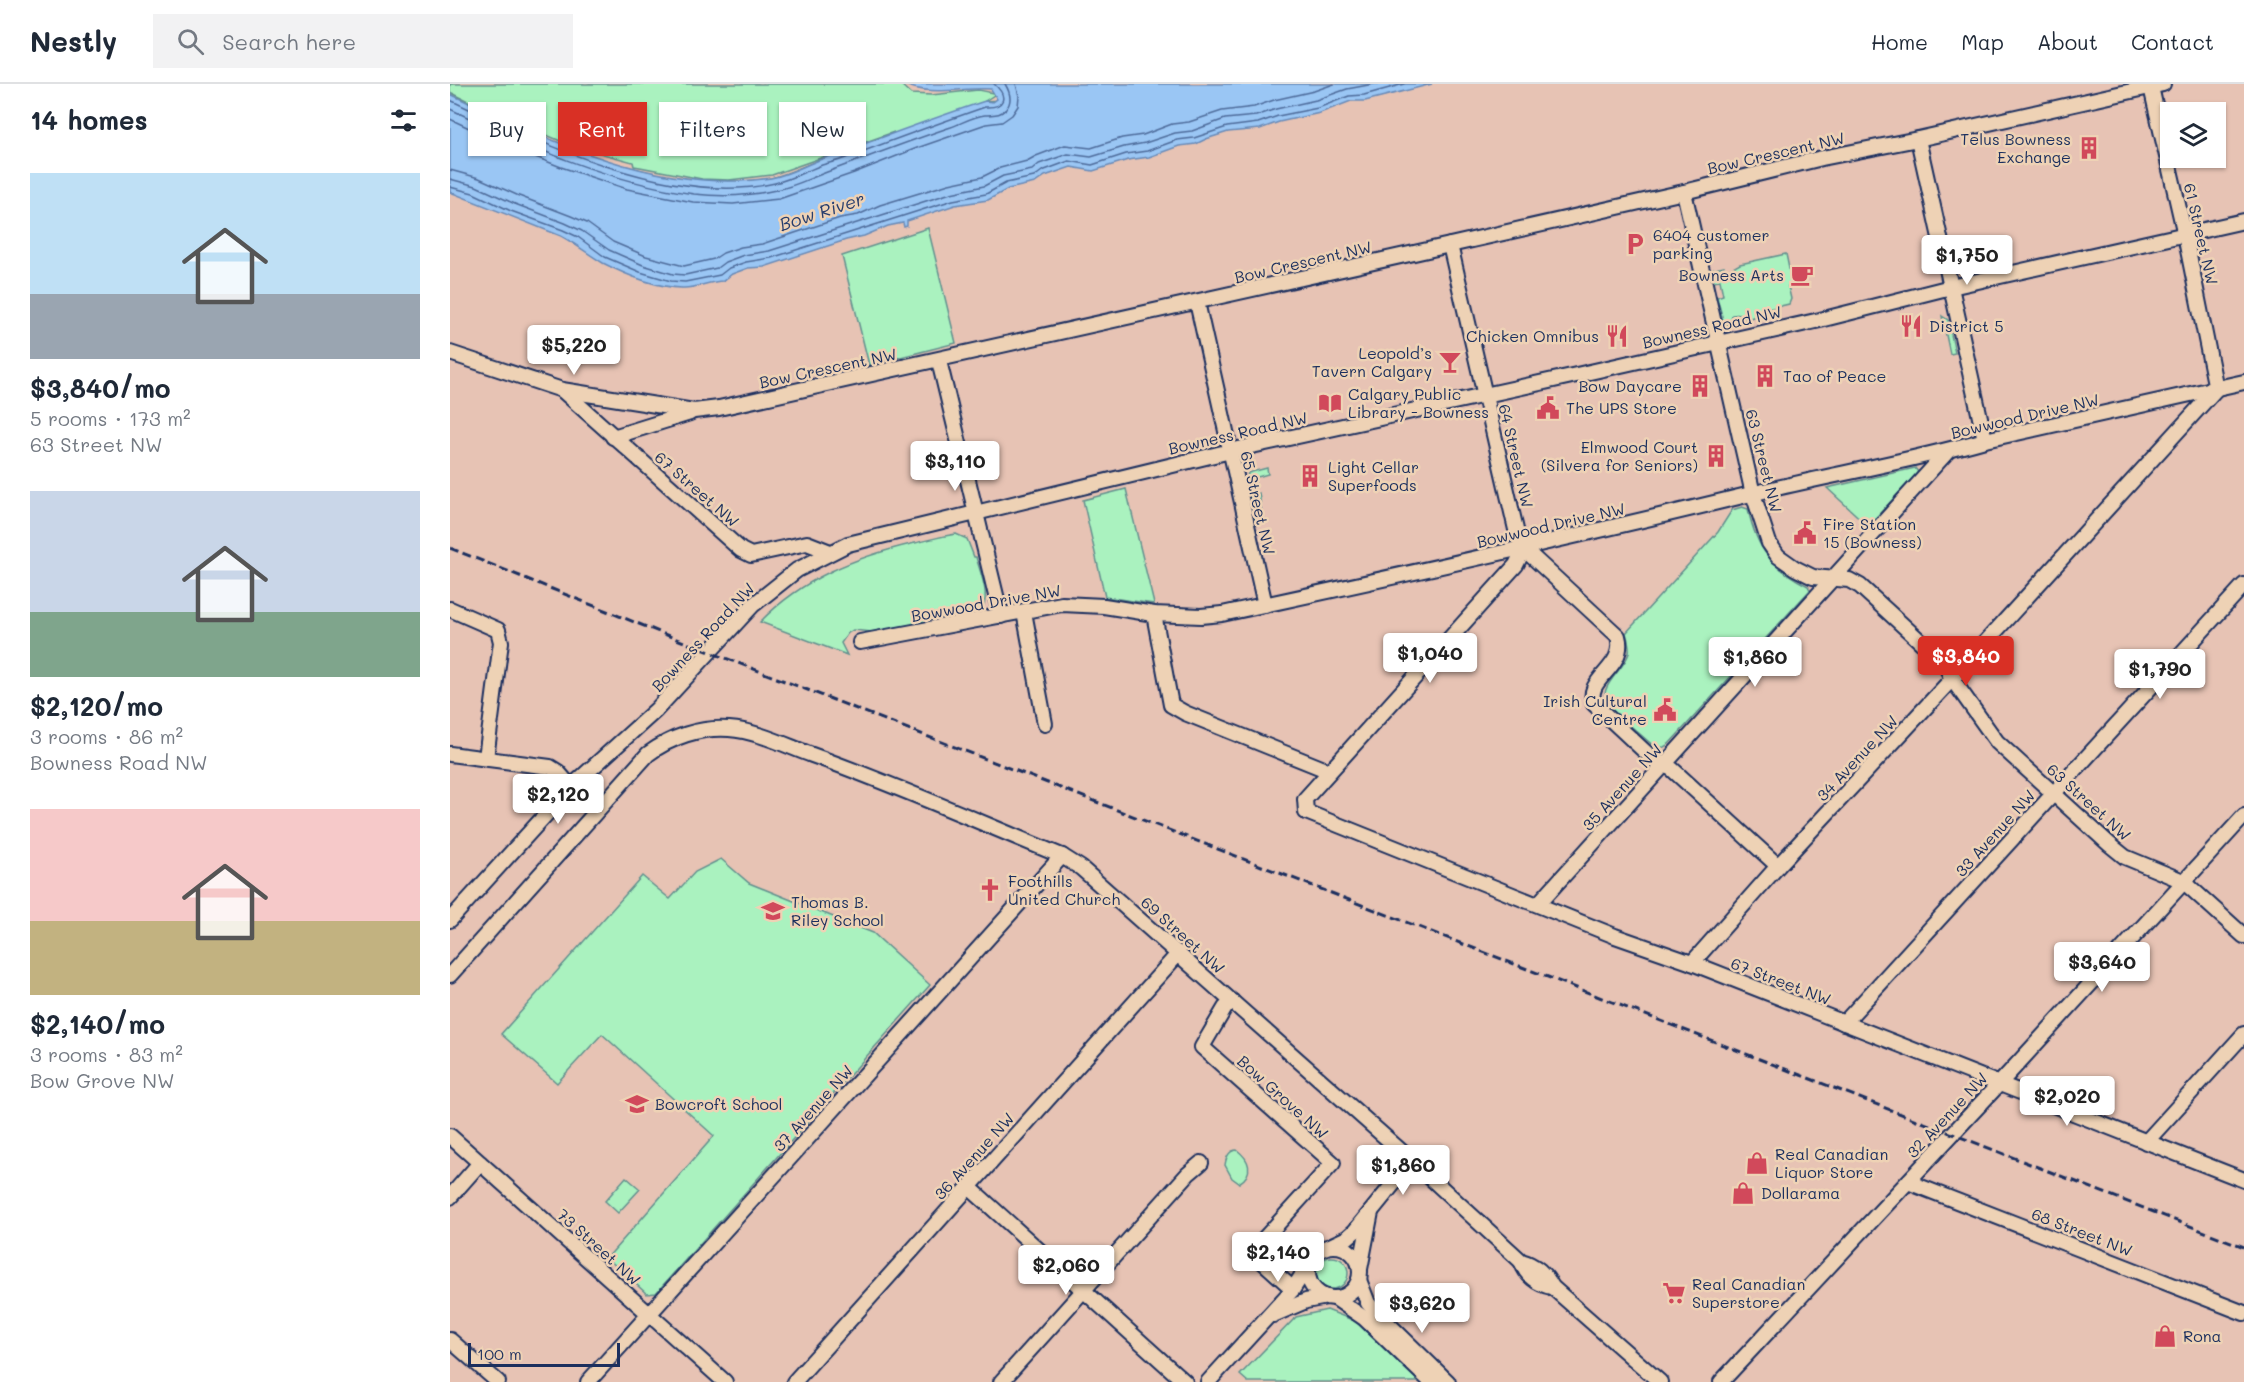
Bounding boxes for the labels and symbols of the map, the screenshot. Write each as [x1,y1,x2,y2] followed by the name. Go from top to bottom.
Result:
[1705,127,1847,179] street label: Bow Crescent NW
[1960,128,2071,167] place label: Telus Bowness Exchange
[2076,135,2102,161] building icon: Telus Bowness Exchange
[2180,181,2223,287] street label: 61 Street NW
[776,186,867,236] water label: Bow River
[1653,224,1770,263] place label: 6404 customer parking
[1622,231,1648,257] parking icon: 6404 customer parking
[1918,235,2016,286] pin: $1,750
[1232,236,1374,288] street label: Bow Crescent NW
[1789,262,1815,288] cafe icon: Bowness Arts
[1679,264,1784,285] place label: Bowness Arts
[1640,300,1783,353] street label: Bowness Road NW
[1898,313,1924,339] restaurant icon: District 5
[1929,315,2004,336] place label: District 5
[1604,323,1630,349] restaurant icon: Chicken Omnibus
[525,325,623,376] pin: $5,220
[1466,325,1599,346] place label: Chicken Omnibus
[1312,342,1432,381] place label: Leopold’s Tavern Calgary
[757,343,899,392] street label: Bow Crescent NW
[1437,349,1463,375] bar icon: Leopold’s Tavern Calgary
[1752,363,1778,389] building icon: Tao of Peace
[1783,365,1886,386] place label: Tao of Peace
[1687,373,1713,399] building icon: Bow Daycare
[1578,375,1682,396] place label: Bow Daycare
[1348,383,1489,422] place label: Calgary Public Library - Bowness
[1949,388,2101,443] street label: Bowwood Drive NW
[1317,390,1343,416] library icon: Calgary Public Library - Bowness
[1535,395,1561,421] public building icon: The UPS Store
[1566,397,1677,418] place label: The UPS Store
[1494,402,1539,510] street label: 64 Street NW
[1166,406,1309,459] street label: Bowness Road NW
[1741,407,1788,515] street label: 63 Street NW
[1541,436,1698,475] place label: Elmwood Court (Silvera for Seniors)
[906,441,1004,492] pin: $3,110
[1703,443,1729,469] building icon: Elmwood Court (Silvera for Seniors)
[651,446,744,531] street label: 67 Street NW
[1236,449,1281,557] street label: 65 Street NW
[1328,456,1419,495] place label: Light Cellar Superfoods
[1297,463,1323,489] building icon: Light Cellar Superfoods
[1475,497,1627,552] street label: Bowwood Drive NW
[1823,513,1922,552] place label: Fire Station 15 (Bowness)
[1792,520,1818,546] public building icon: Fire Station 15 (Bowness)
[646,578,759,696] street label: Bowness Road NW
[909,579,1062,626] street label: Bowwood Drive NW
[1381,633,1479,684] pin: $1,040
[1917,636,2015,687] pin: $3,840
[1706,637,1804,688] pin: $1,860
[2111,649,2209,700] pin: $1,790
[1543,690,1647,729] place label: Irish Cultural Centre
[1652,697,1678,723] public building icon: Irish Cultural Centre
[1811,710,1902,805] street label: 34 Avenue NW
[1577,739,1666,835] street label: 35 Avenue NW
[2043,758,2136,845] street label: 63 Street NW
[509,774,607,825] pin: $2,120
[1950,785,2039,881] street label: 33 Avenue NW
[1008,870,1120,909] place label: Foothills United Church
[977,877,1003,903] church icon: Foothills United Church
[791,891,884,930] place label: Thomas B. Riley School
[1137,891,1230,978] street label: 69 Street NW
[760,898,786,924] school or university icon: Thomas B. Riley School
[2053,942,2151,993] pin: $3,640
[1728,952,1834,1009] street label: 67 Street NW
[1233,1050,1333,1143] street label: Bow Grove NW
[768,1060,857,1155] street label: 37 Avenue NW
[1902,1067,1992,1162] street label: 32 Avenue NW
[2018,1076,2116,1127] pin: $2,020
[624,1091,650,1117] school or university icon: Bowcroft School
[655,1093,783,1114] place label: Bowcroft School
[929,1108,1018,1204] street label: 36 Avenue NW
[1775,1143,1888,1182] place label: Real Canadian Liquor Store
[1354,1145,1452,1196] pin: $1,860
[1744,1150,1770,1176] shop icon: Real Canadian Liquor Store
[1730,1180,1756,1206] shop icon: Dollarama
[1761,1182,1840,1203] place label: Dollarama
[2029,1203,2136,1260] street label: 68 Street NW
[553,1204,645,1290] street label: 73 Street NW
[1229,1232,1327,1283] pin: $2,140
[1017,1245,1115,1296] pin: $2,060
[1692,1273,1805,1312] place label: Real Canadian Superstore
[1661,1280,1687,1306] supermarket icon: Real Canadian Superstore
[1373,1283,1471,1334] pin: $3,620
[2152,1323,2178,1349] shop icon: Rona
[2183,1325,2222,1346] place label: Rona
[468,1340,620,1368] scale bar

